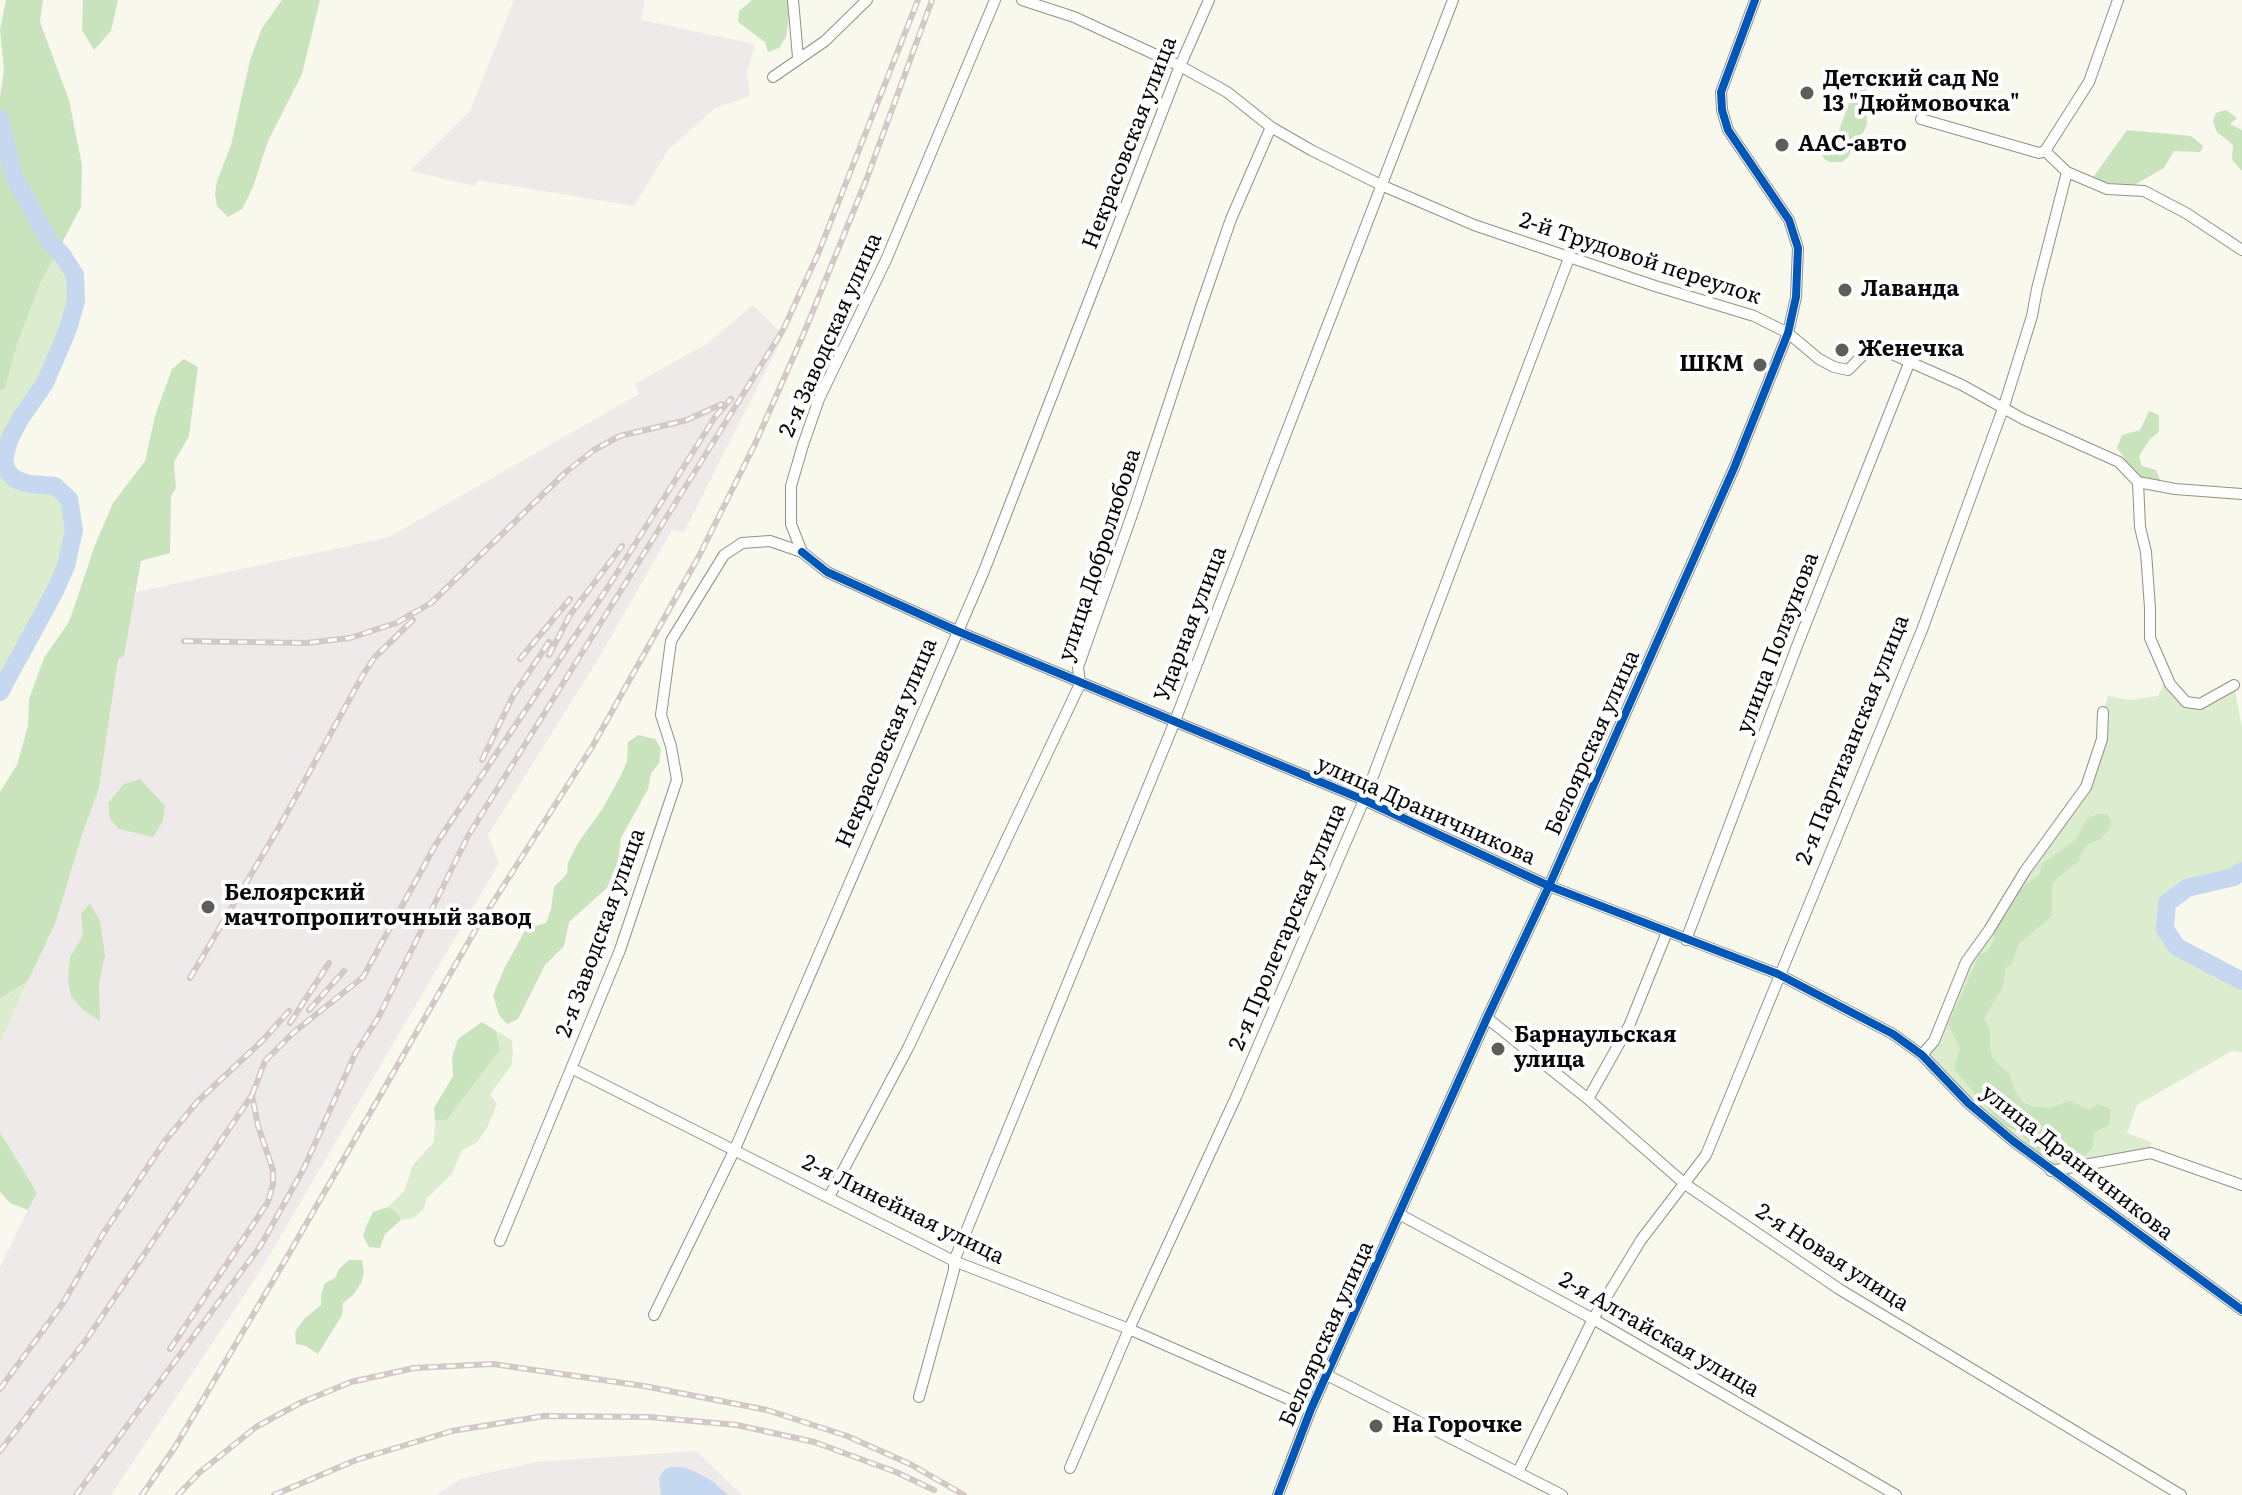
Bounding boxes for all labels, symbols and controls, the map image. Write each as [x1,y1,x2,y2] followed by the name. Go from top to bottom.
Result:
[1077,33,1183,253] street label: Некрасовская улица
[1823,67,2020,118] place label: Детский сад № 13 "Дюймовочка"
[1798,84,1816,102] marker: Детский сад № 13 "Дюймовочка"
[1798,132,1907,158] place label: ААС-авто
[1773,136,1791,154] marker: ААС-авто
[1516,207,1764,311] street label: 2-й Трудовой переулок
[774,229,888,441] street label: 2-я Заводская улица
[1861,277,1959,303] place label: Лаванда
[1836,281,1854,299] marker: Лаванда
[1858,337,1964,363] place label: Женечка
[1833,341,1851,359] marker: Женечка
[1679,352,1744,378] place label: ШКМ
[1751,356,1769,374] marker: ШКМ
[1053,445,1147,665] street label: улица Добролюбова
[1149,543,1233,705] street label: Ударная улица
[1731,549,1825,737] street label: улица Ползунова
[1791,611,1915,869] street label: 2-я Партизанская улица
[831,634,943,852] street label: Некрасовская улица
[1540,646,1646,840] street label: Белоярская улица
[1312,751,1540,871] street label: улица Драничникова
[1224,799,1352,1055] street label: 2-я Пролетарская улица
[551,825,651,1041] street label: 2-я Заводская улица
[224,881,532,932] place label: Белоярский мачтопропиточный завод
[199,898,217,916] marker: Белоярский мачтопропиточный завод
[1514,1023,1676,1074] place label: Барнаульская улица
[1489,1040,1507,1058] marker: Барнаульская улица
[1975,1080,2179,1246] street label: улица Драничникова
[798,1150,1008,1270] street label: 2-я Линейная улица
[1750,1199,1914,1317] street label: 2-я Новая улица
[1274,1237,1380,1431] street label: Белоярская улица
[1554,1267,1764,1403] street label: 2-я Алтайская улица
[1392,1413,1522,1439] place label: На Горочке
[1367,1417,1385,1435] marker: На Горочке

